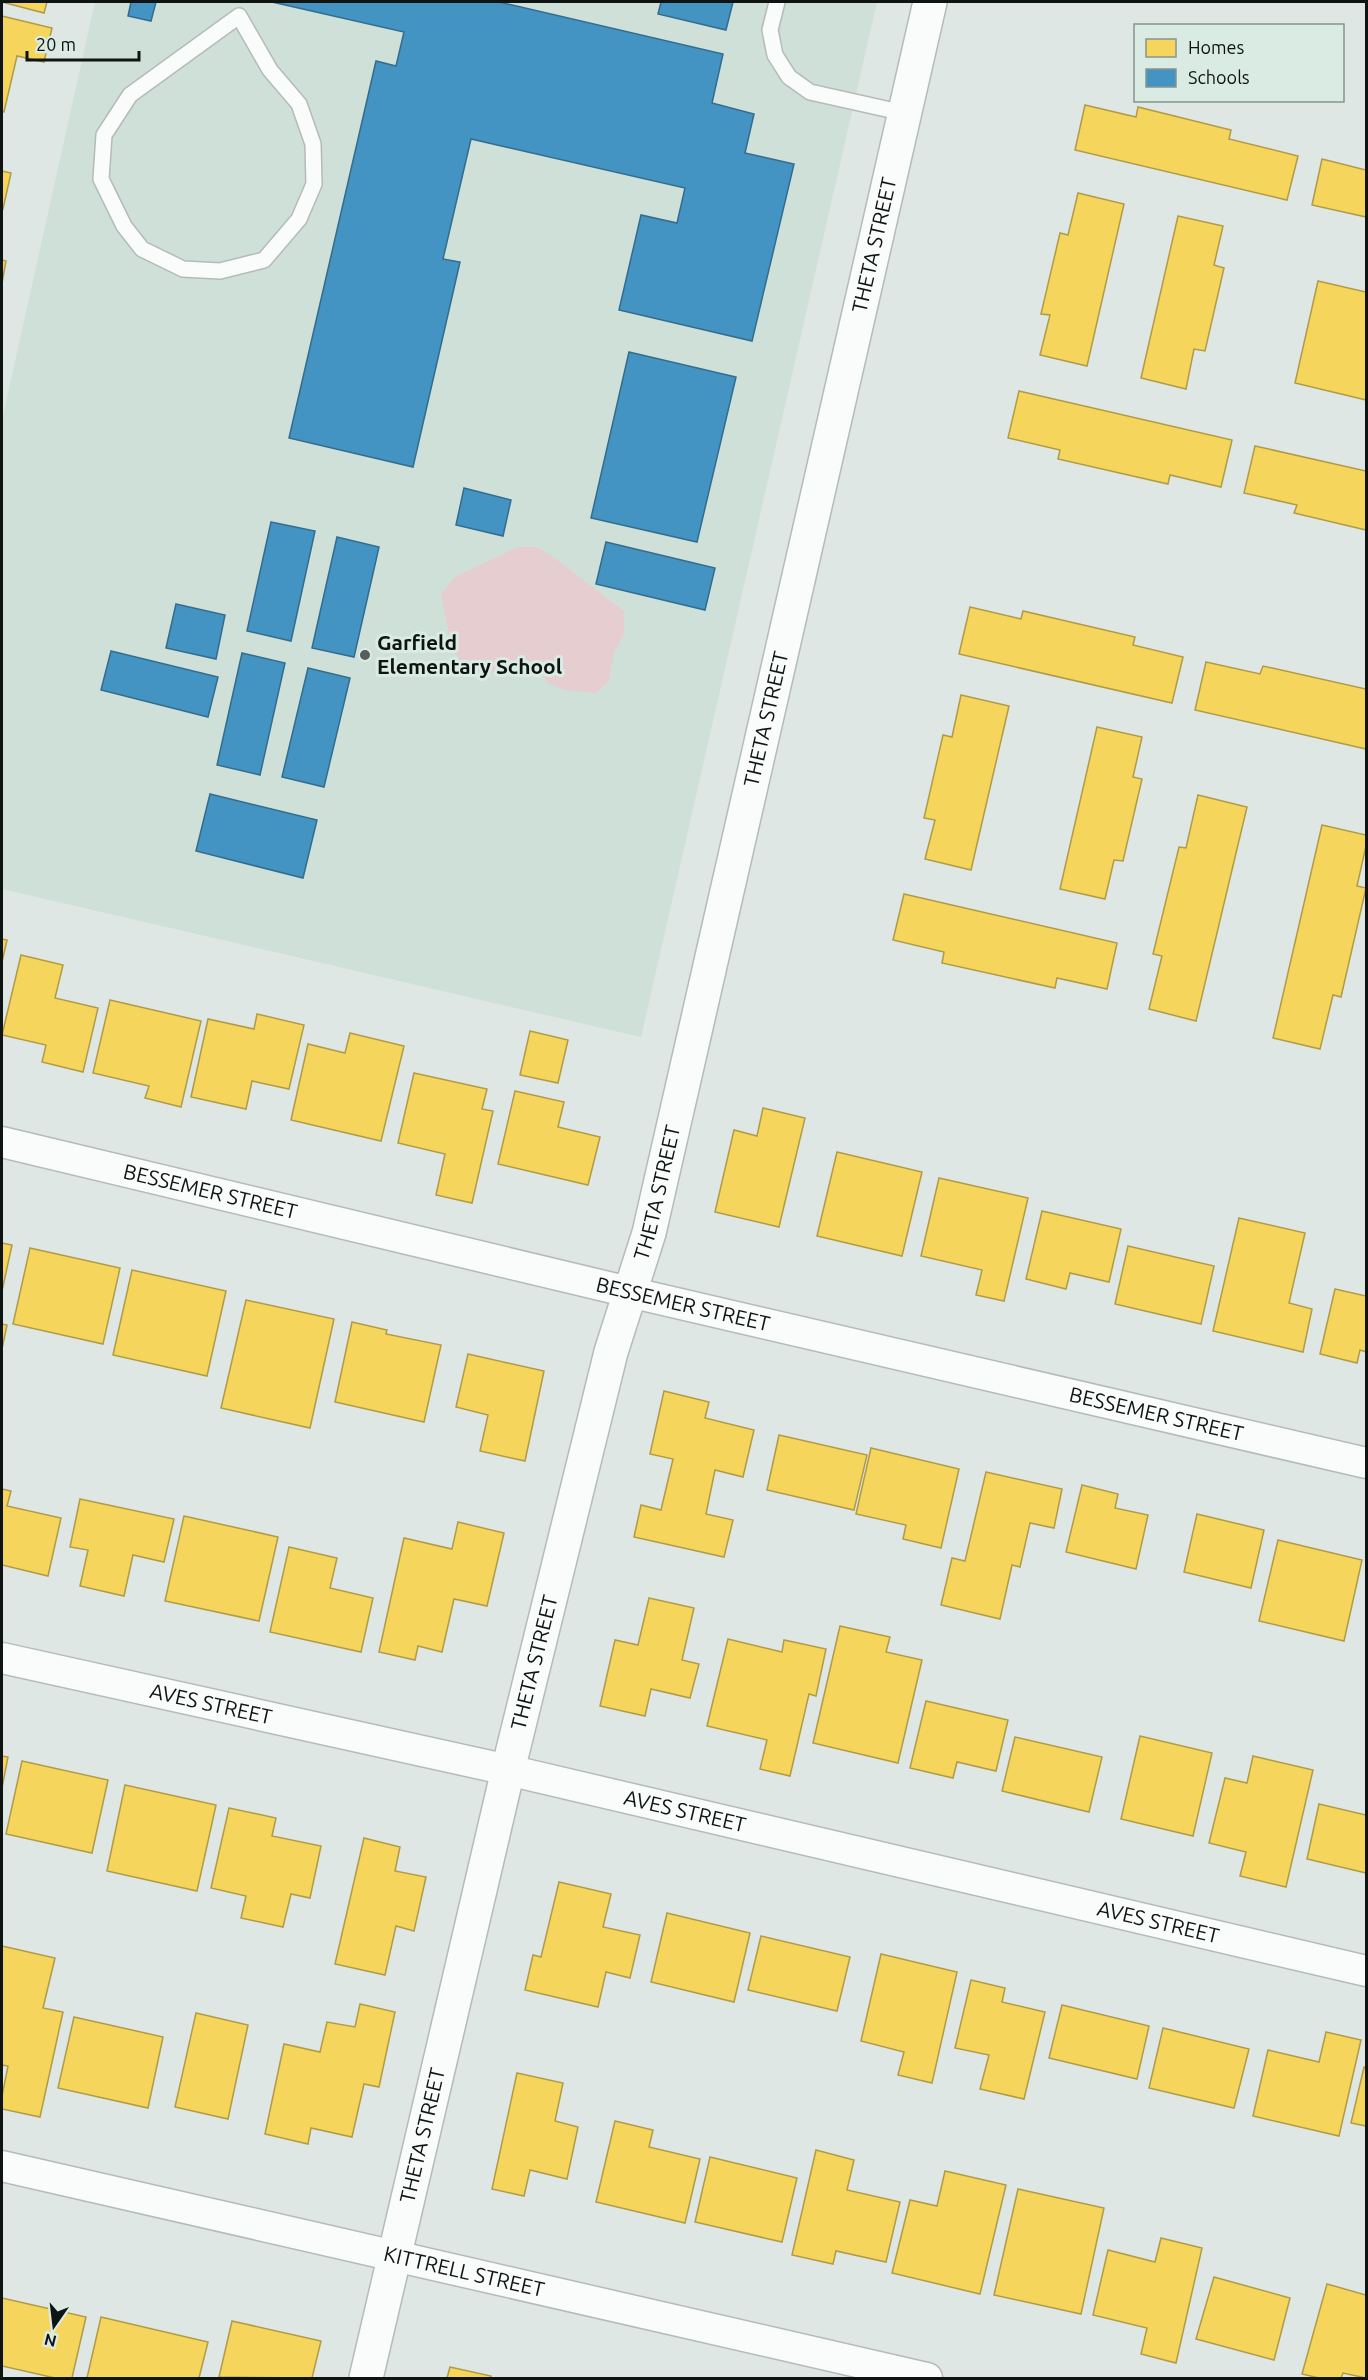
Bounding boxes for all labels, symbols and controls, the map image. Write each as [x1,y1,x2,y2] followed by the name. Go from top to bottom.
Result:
[27,24,140,62] scale bar
[1134,24,1344,102] legend
[36,34,76,54] text: 20 m
[1188,37,1245,57] text: Homes
[1188,67,1250,87] text: Schools
[846,175,901,315] street label: THETA STREET
[377,630,562,678] place label: Garfield Elementary School
[358,648,372,662] marker: Garfield Elementary School
[738,648,792,789] street label: THETA STREET
[628,1122,684,1263] street label: THETA STREET
[121,1158,300,1223] street label: BESSEMER STREET
[594,1272,773,1335] street label: BESSEMER STREET
[1067,1382,1246,1445] street label: BESSEMER STREET
[505,1592,562,1732] street label: THETA STREET
[148,1678,275,1729] street label: AVES STREET
[622,1785,749,1836] street label: AVES STREET
[1095,1895,1222,1947] street label: AVES STREET
[394,2065,449,2205] street label: THETA STREET
[382,2241,547,2301] street label: KITTRELL STREET
[24,2296,84,2356] north arrow
[42,2330,58,2351] text: N

